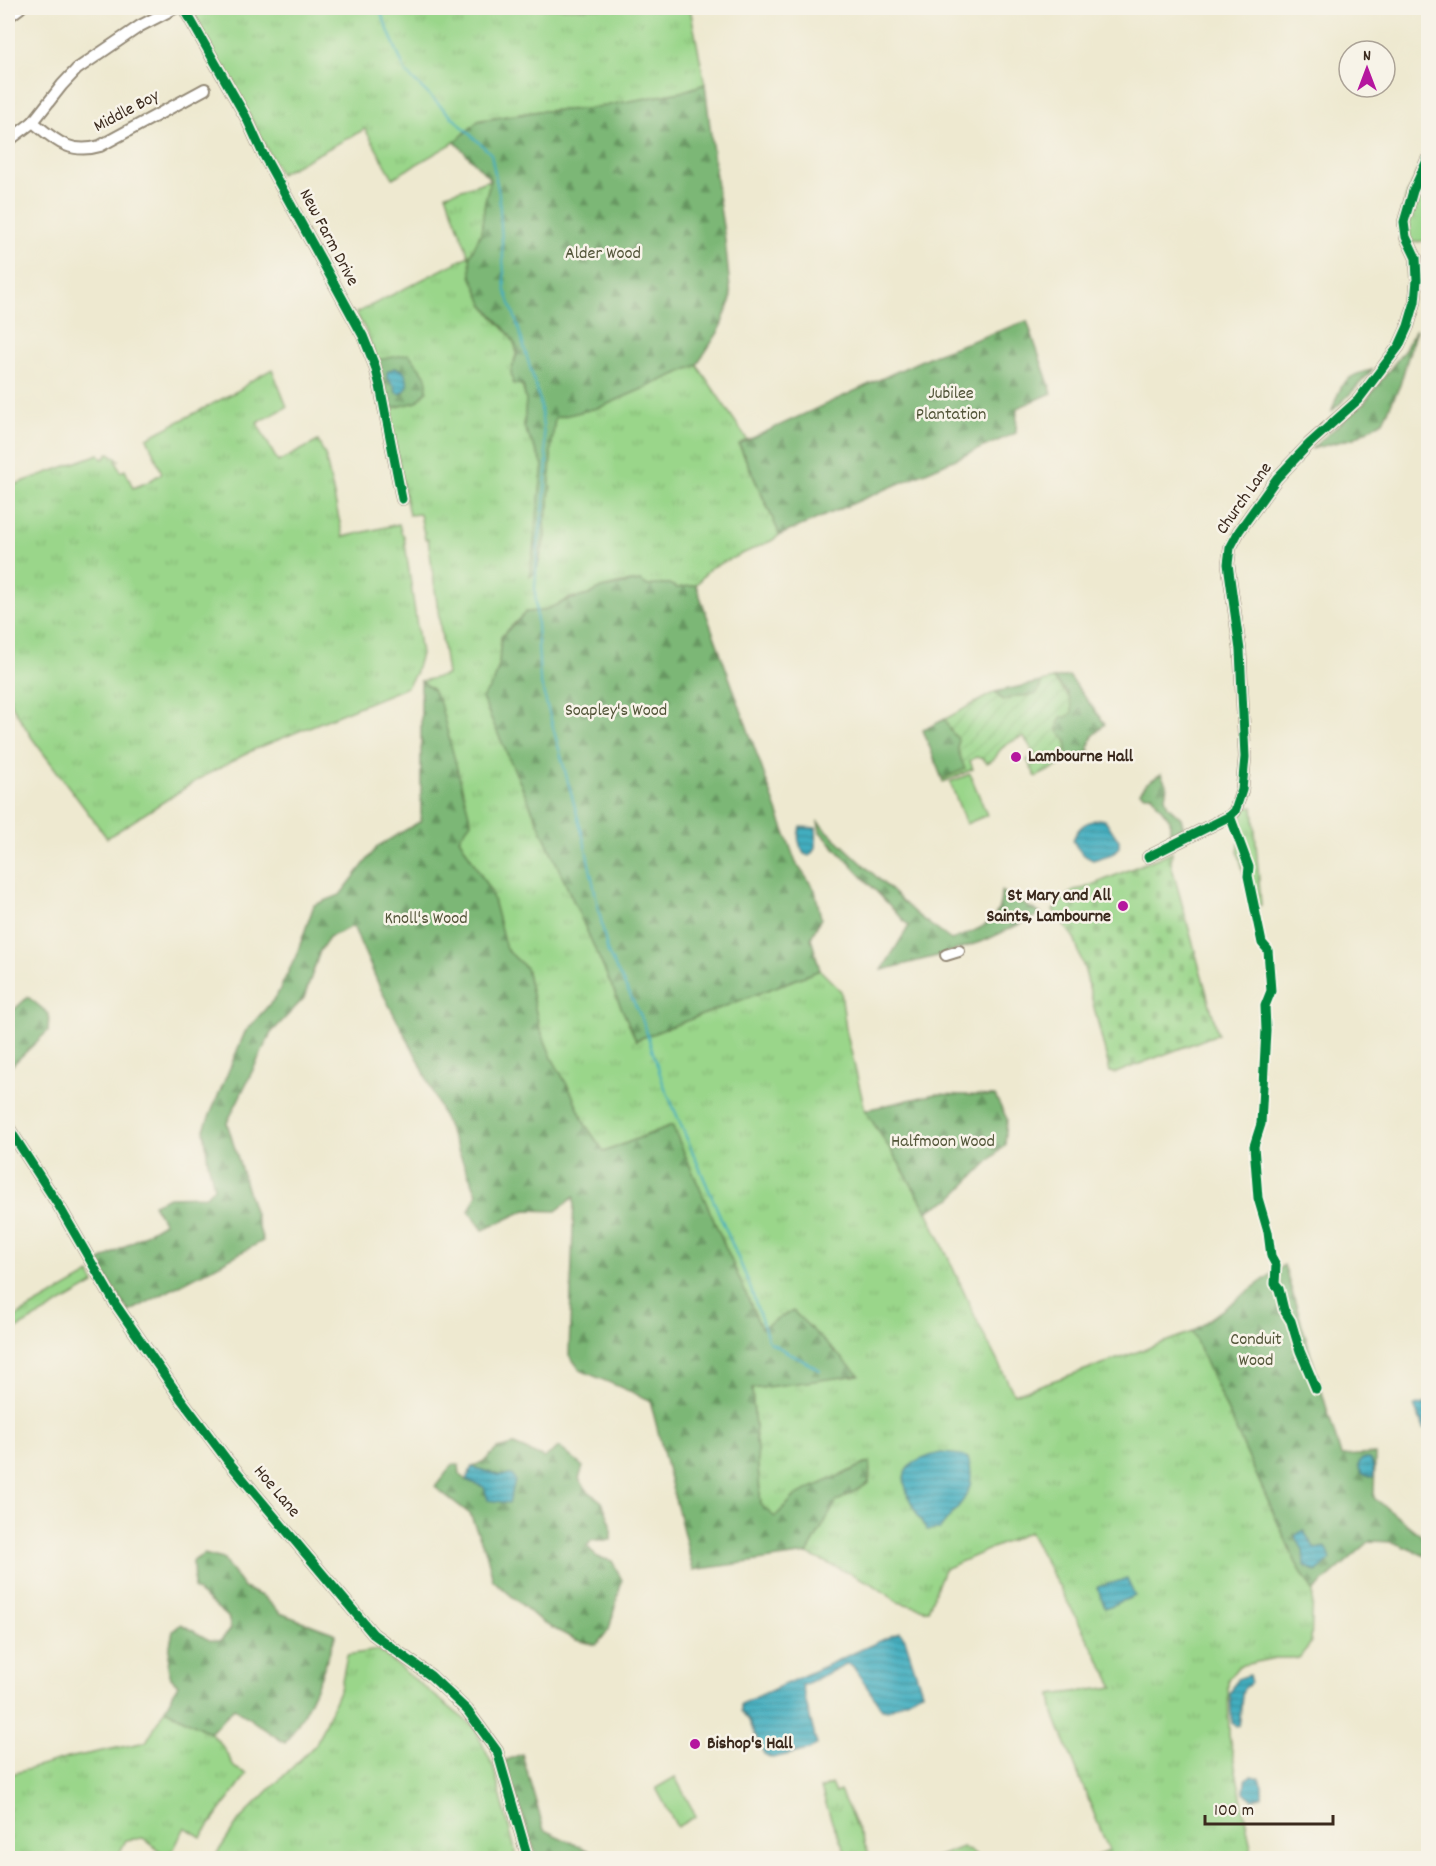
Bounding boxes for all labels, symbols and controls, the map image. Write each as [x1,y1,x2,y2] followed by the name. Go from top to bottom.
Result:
[1337,39,1397,99] north arrow
[1363,45,1371,68] text: N
[90,84,165,140] street label: Middle Boy
[292,185,364,291] street label: New Farm Drive
[565,242,641,267] park label: Alder Wood
[916,382,986,428] park label: Jubilee Plantation
[1211,458,1279,540] street label: Church Lane
[565,699,667,724] park label: Soapley's Wood
[1028,745,1134,770] place label: Lambourne Hall
[1009,750,1023,764] marker: Lambourne Hall
[987,884,1112,930] place label: St Mary and All Saints, Lambourne
[1116,899,1130,913] marker: St Mary and All Saints, Lambourne
[384,907,468,932] park label: Knoll's Wood
[891,1130,995,1155] park label: Halfmoon Wood
[1230,1328,1282,1374] park label: Conduit Wood
[247,1460,305,1524] street label: Hoe Lane
[707,1732,793,1757] place label: Bishop's Hall
[688,1737,702,1751] marker: Bishop's Hall
[1205,1788,1332,1826] scale bar
[1214,1799,1254,1824] text: 100 m

